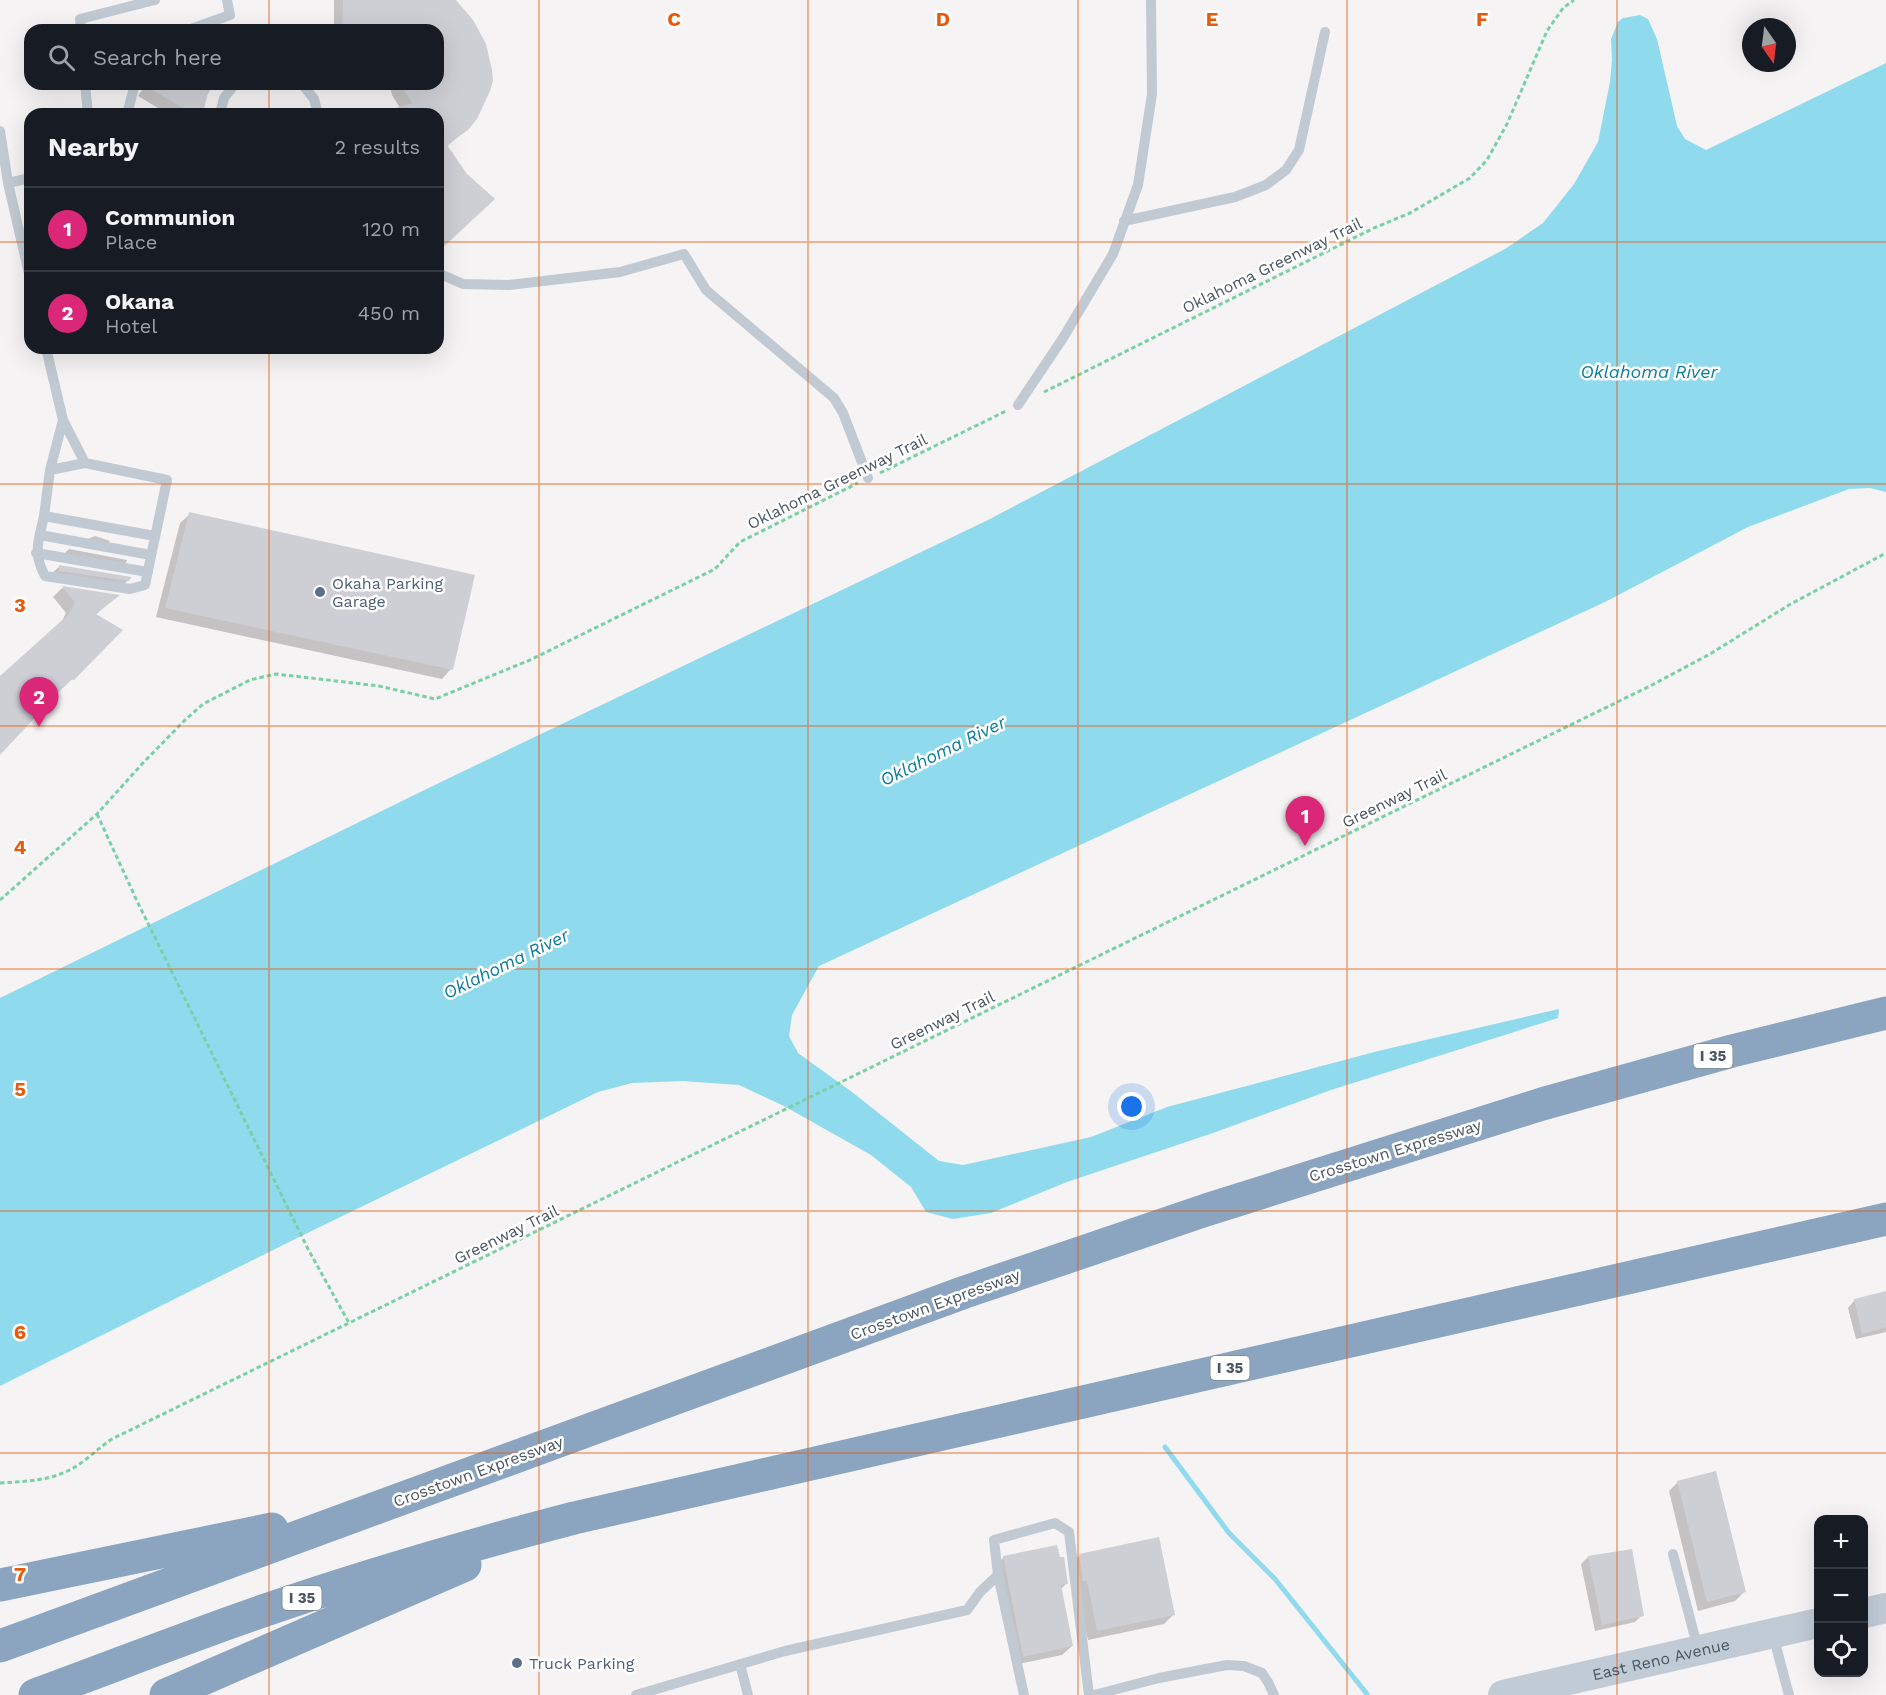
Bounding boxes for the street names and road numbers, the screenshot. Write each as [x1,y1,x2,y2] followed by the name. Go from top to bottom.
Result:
[1179,214,1365,317] street label: Oklahoma Greenway Trail
[744,430,930,533] street label: Oklahoma Greenway Trail
[1339,765,1450,832] street label: Greenway Trail
[887,987,998,1054] street label: Greenway Trail
[1694,1044,1732,1068] road number: I 35
[1307,1115,1484,1186] street label: Crosstown Expressway
[451,1201,562,1268] street label: Greenway Trail
[848,1265,1023,1344] street label: Crosstown Expressway
[1210,1356,1250,1380] road number: I 35
[391,1432,566,1511] street label: Crosstown Expressway
[282,1586,322,1610] road number: I 35
[1590,1634,1732,1684] street label: East Reno Avenue

